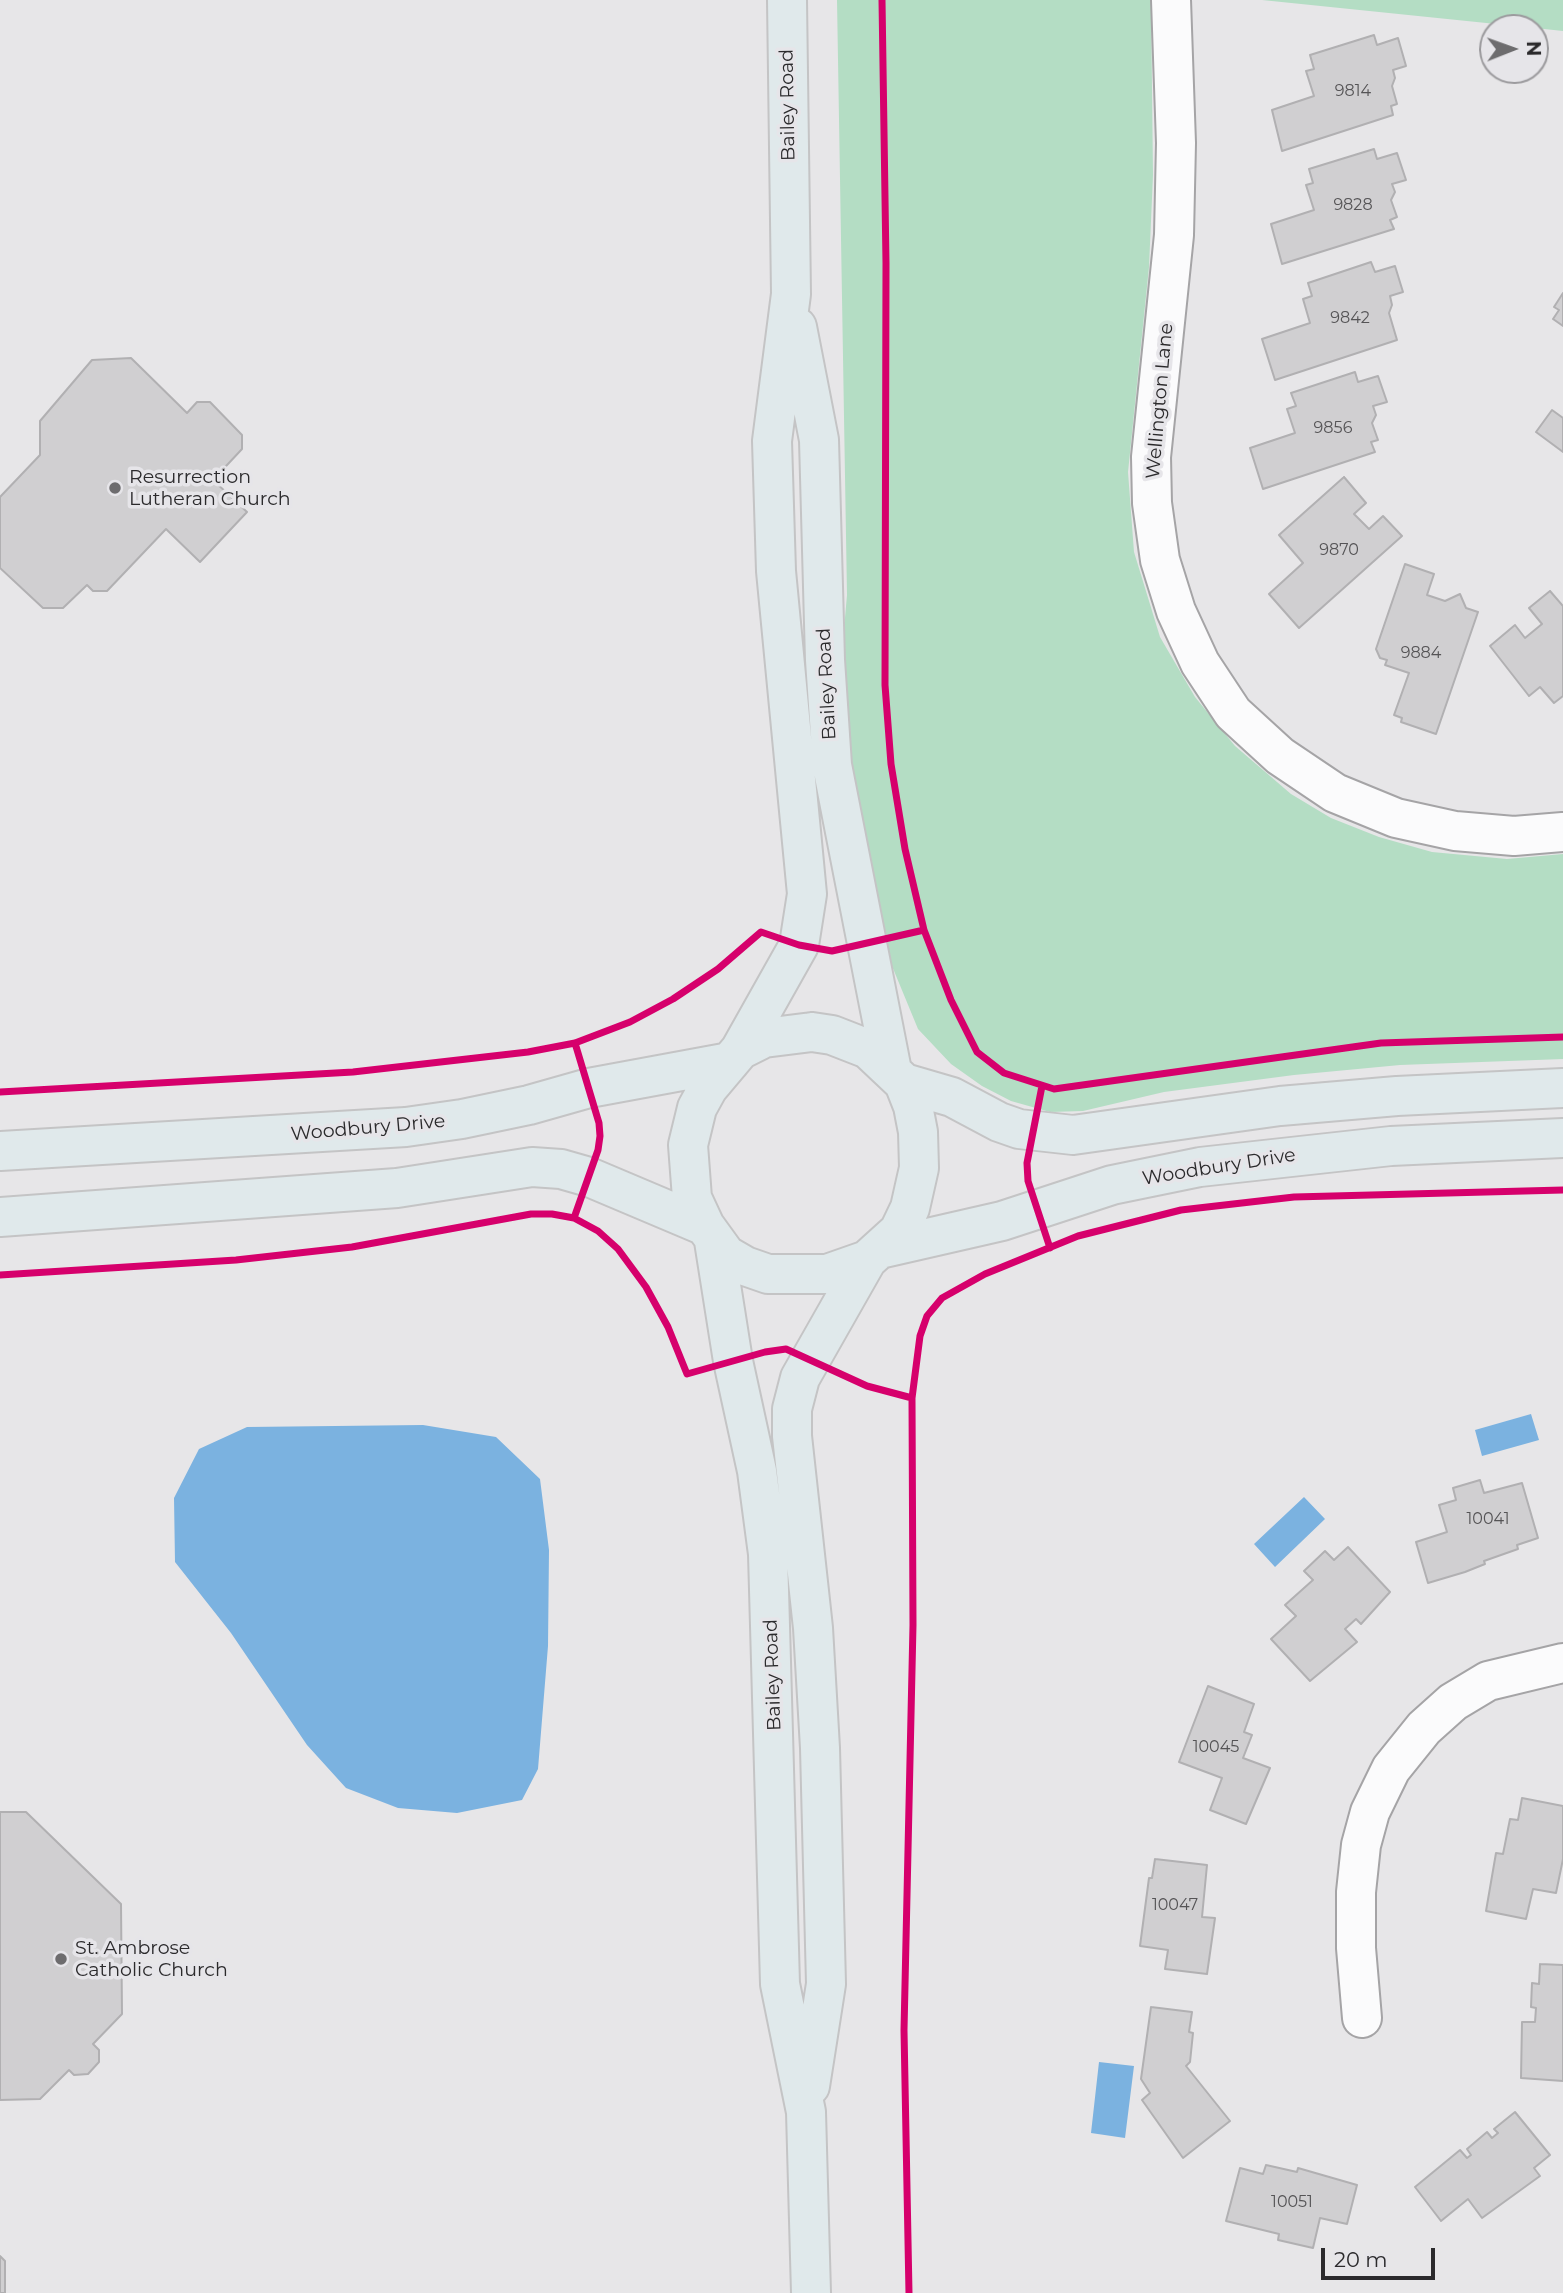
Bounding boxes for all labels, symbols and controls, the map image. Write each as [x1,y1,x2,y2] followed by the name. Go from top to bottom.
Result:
[1479,14,1549,84] north arrow
[1522,41,1545,57] text: N
[776,49,800,161] street label: Bailey Road
[1335,81,1371,101] house number: 9814
[1333,195,1373,215] house number: 9828
[1330,308,1370,328] house number: 9842
[1142,322,1178,480] street label: Wellington Lane
[1314,418,1352,438] house number: 9856
[129,466,291,510] place label: Resurrection Lutheran Church
[107,480,123,496] marker: Resurrection Lutheran Church
[1319,540,1359,560] house number: 9870
[813,627,841,741] street label: Bailey Road
[1401,643,1441,663] house number: 9884
[290,1110,446,1146] street label: Woodbury Drive
[1141,1144,1297,1190] street label: Woodbury Drive
[1467,1509,1509,1529] house number: 10041
[760,1619,786,1731] street label: Bailey Road
[1193,1737,1239,1757] house number: 10045
[1152,1895,1198,1915] house number: 10047
[75,1937,228,1981] place label: St. Ambrose Catholic Church
[53,1951,69,1967] marker: St. Ambrose Catholic Church
[1271,2192,1313,2212] house number: 10051
[1325,2234,1439,2278] scale bar
[1334,2247,1388,2272] text: 20 m

